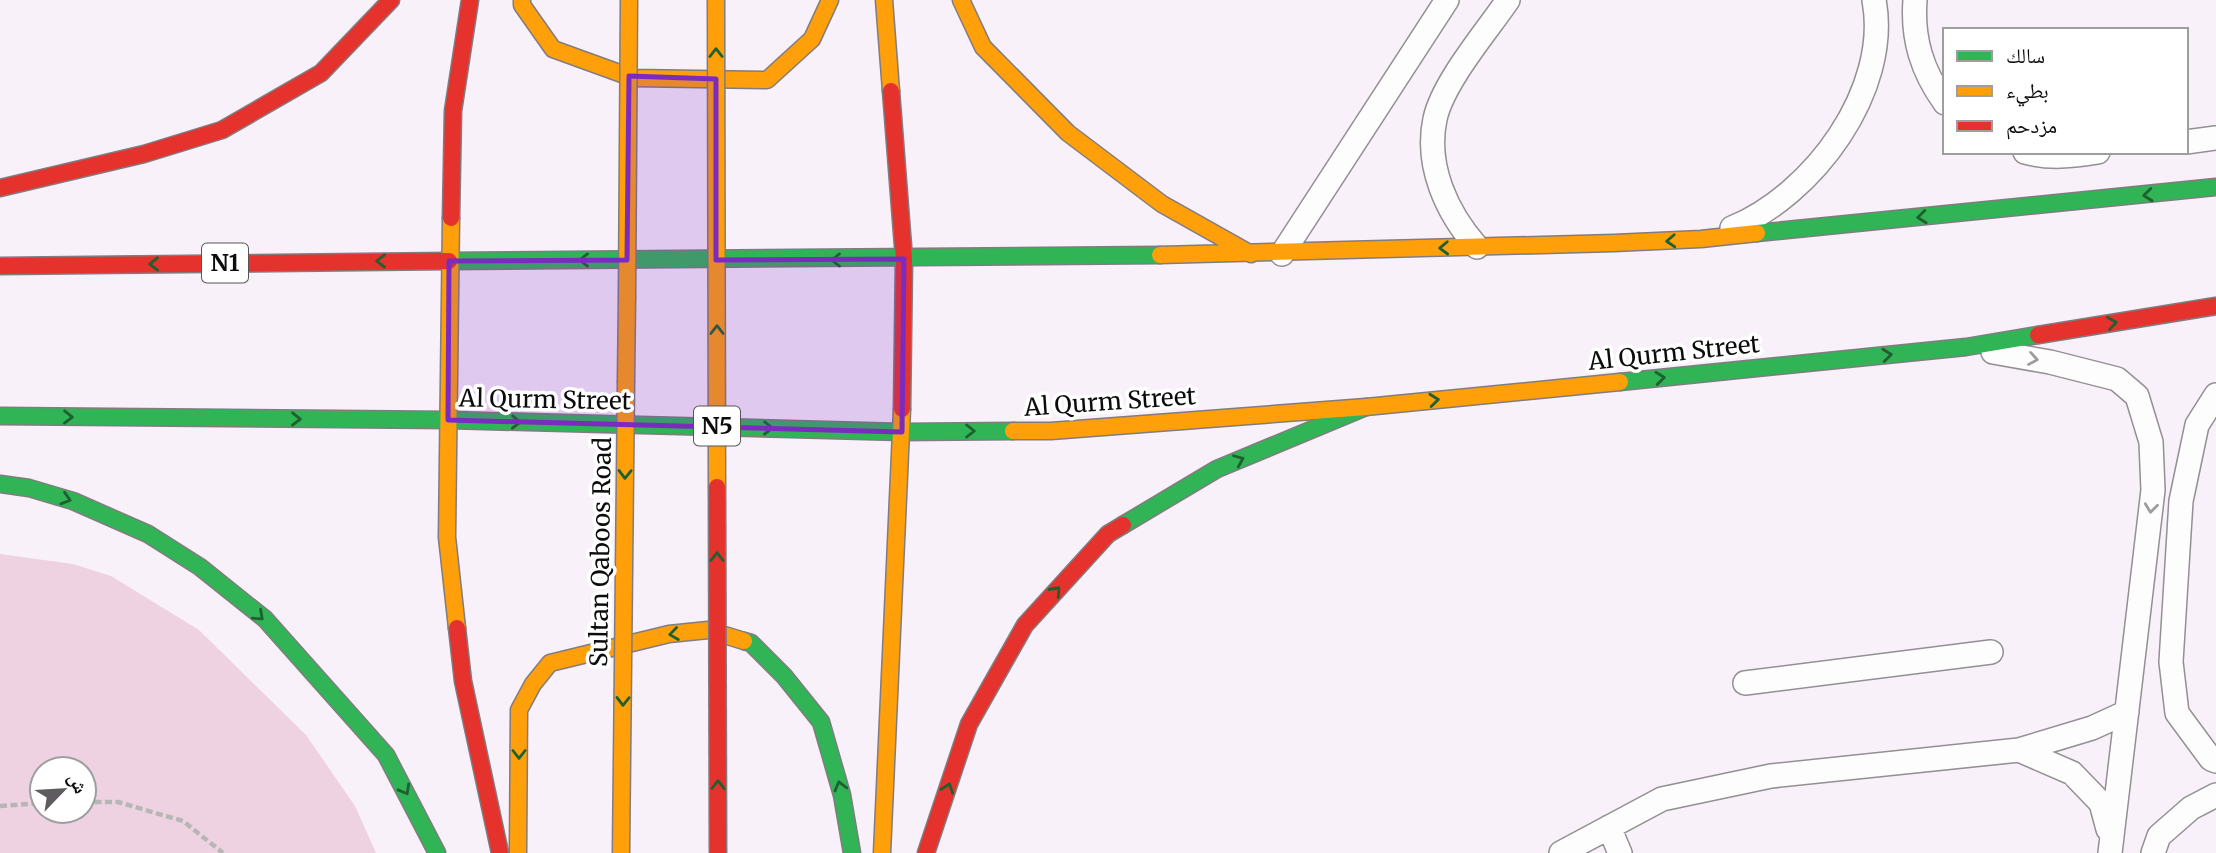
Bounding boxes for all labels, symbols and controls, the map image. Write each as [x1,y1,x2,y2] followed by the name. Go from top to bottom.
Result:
[1943,28,2188,154] legend
[2006,42,2045,69] text: سالك
[708,48,724,58] one-way arrow
[2006,77,2049,107] text: بطيء
[2006,112,2057,140] text: مزدحم
[2142,187,2153,202] one-way arrow
[1916,210,1928,225] one-way arrow
[1665,233,1676,248] one-way arrow
[1438,240,1448,256] one-way arrow
[202,244,248,282] road number: N1
[830,252,840,268] one-way arrow
[375,253,386,269] one-way arrow
[578,253,589,268] one-way arrow
[148,256,158,272] one-way arrow
[2106,316,2118,331] one-way arrow
[709,324,725,335] one-way arrow
[1586,328,1762,377] street label: Al Qurm Street
[1882,348,1893,363] one-way arrow
[2027,351,2039,366] one-way arrow
[1655,370,1666,385] one-way arrow
[1022,380,1198,423] street label: Al Qurm Street
[458,382,632,417] street label: Al Qurm Street
[1428,393,1440,408] one-way arrow
[694,406,740,446] road number: N5
[63,409,74,424] one-way arrow
[291,411,301,427] one-way arrow
[512,414,522,430] one-way arrow
[763,421,774,436] one-way arrow
[965,424,976,439] one-way arrow
[583,437,618,667] street label: Sultan Qaboos Road
[1232,455,1244,469] one-way arrow
[617,469,633,479] one-way arrow
[60,491,72,505] one-way arrow
[2143,502,2158,514] one-way arrow
[709,552,725,562] one-way arrow
[1048,586,1060,599] one-way arrow
[251,608,264,620] one-way arrow
[668,626,679,641] one-way arrow
[615,696,630,707] one-way arrow
[511,750,527,760] one-way arrow
[28,755,98,825] north arrow
[63,769,94,797] text: ش
[710,779,726,790] one-way arrow
[833,780,848,792] one-way arrow
[397,782,410,795] one-way arrow
[939,783,954,795] one-way arrow

